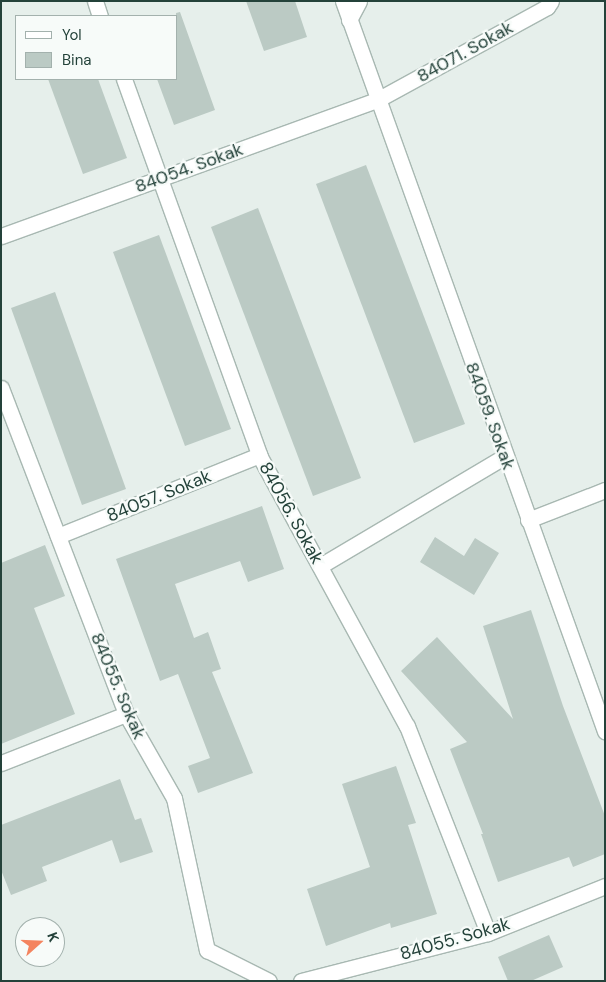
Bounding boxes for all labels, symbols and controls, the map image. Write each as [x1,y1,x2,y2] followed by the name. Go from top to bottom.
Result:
[15,15,178,80] legend
[413,17,517,87] street label: 84071. Sokak
[62,25,82,45] text: Yol
[62,50,91,70] text: Bina
[132,138,246,198] street label: 84054. Sokak
[461,359,519,473] street label: 84059. Sokak
[254,458,328,568] street label: 84056. Sokak
[104,465,214,527] street label: 84057. Sokak
[86,630,150,742] street label: 84055. Sokak
[397,913,513,965] street label: 84055. Sokak
[15,917,65,967] north arrow
[43,930,63,945] text: K

